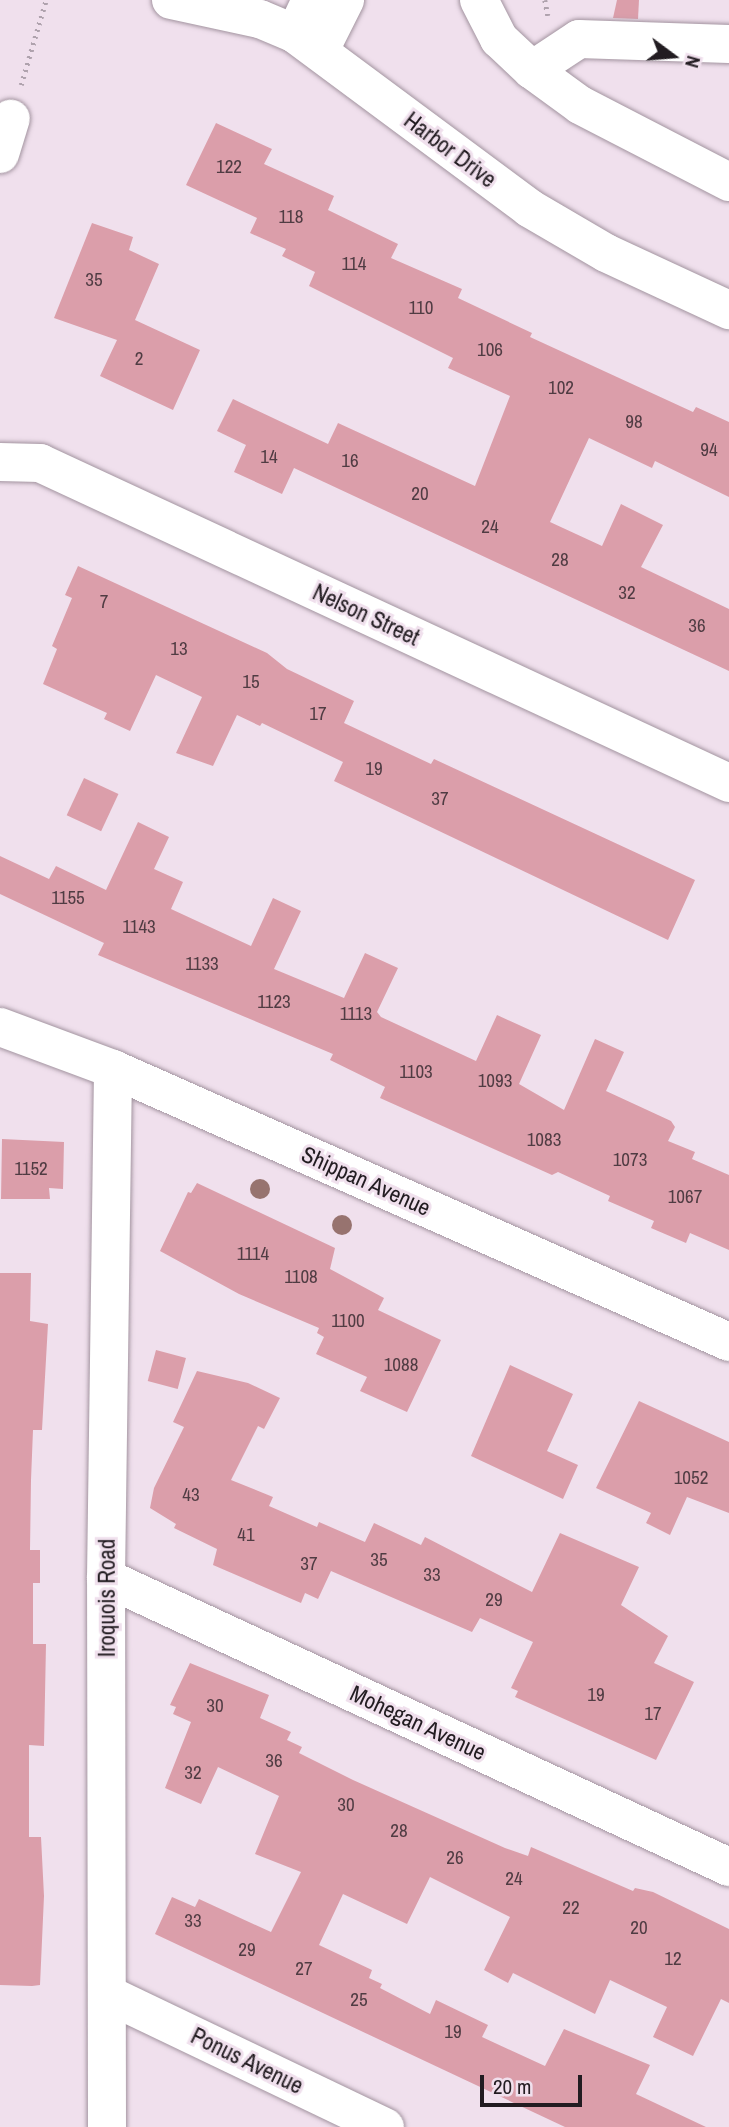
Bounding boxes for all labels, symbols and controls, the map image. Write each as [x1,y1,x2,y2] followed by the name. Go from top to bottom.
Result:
[638,21,708,91] north arrow
[679,53,707,71] text: N
[399,106,501,194] street label: Harbor Drive
[216,156,242,178] house number: 122
[279,206,303,228] house number: 118
[342,253,366,275] house number: 114
[85,269,103,291] house number: 35
[409,297,433,319] house number: 110
[477,339,503,361] house number: 106
[135,348,143,370] house number: 2
[548,377,574,399] house number: 102
[625,411,643,433] house number: 98
[700,439,718,461] house number: 94
[260,446,278,468] house number: 14
[341,450,359,472] house number: 16
[411,483,429,505] house number: 20
[481,516,499,538] house number: 24
[551,549,569,571] house number: 28
[308,578,424,652] street label: Nelson Street
[618,582,636,604] house number: 32
[100,591,108,613] house number: 7
[688,615,706,637] house number: 36
[170,638,188,660] house number: 13
[242,671,260,693] house number: 15
[309,703,327,725] house number: 17
[365,758,383,780] house number: 19
[431,788,449,810] house number: 37
[51,887,85,909] house number: 1155
[122,916,156,938] house number: 1143
[185,953,219,975] house number: 1133
[257,991,291,1013] house number: 1123
[340,1003,372,1025] house number: 1113
[399,1061,433,1083] house number: 1103
[478,1070,512,1092] house number: 1093
[527,1129,561,1151] house number: 1083
[297,1140,435,1222] street label: Shippan Avenue
[613,1149,647,1171] house number: 1073
[14,1158,48,1180] house number: 1152
[668,1186,702,1208] house number: 1067
[237,1243,269,1265] house number: 1114
[284,1266,318,1288] house number: 1108
[331,1310,365,1332] house number: 1100
[384,1354,418,1376] house number: 1088
[674,1467,708,1489] house number: 1052
[182,1484,200,1506] house number: 43
[237,1524,255,1546] house number: 41
[93,1539,121,1657] street label: Iroquois Road
[370,1549,388,1571] house number: 35
[300,1553,318,1575] house number: 37
[423,1564,441,1586] house number: 33
[485,1589,503,1611] house number: 29
[345,1679,491,1767] street label: Mohegan Avenue
[587,1684,605,1706] house number: 19
[206,1695,224,1717] house number: 30
[644,1703,662,1725] house number: 17
[265,1750,283,1772] house number: 36
[184,1762,202,1784] house number: 32
[337,1794,355,1816] house number: 30
[390,1820,408,1842] house number: 28
[446,1847,464,1869] house number: 26
[505,1868,523,1890] house number: 24
[562,1897,580,1919] house number: 22
[184,1910,202,1932] house number: 33
[630,1917,648,1939] house number: 20
[238,1939,256,1961] house number: 29
[664,1948,682,1970] house number: 12
[295,1958,313,1980] house number: 27
[350,1989,368,2011] house number: 25
[444,2021,462,2043] house number: 19
[186,2022,308,2100] street label: Ponus Avenue
[484,2060,586,2104] scale bar
[493,2072,531,2101] text: 20 m

